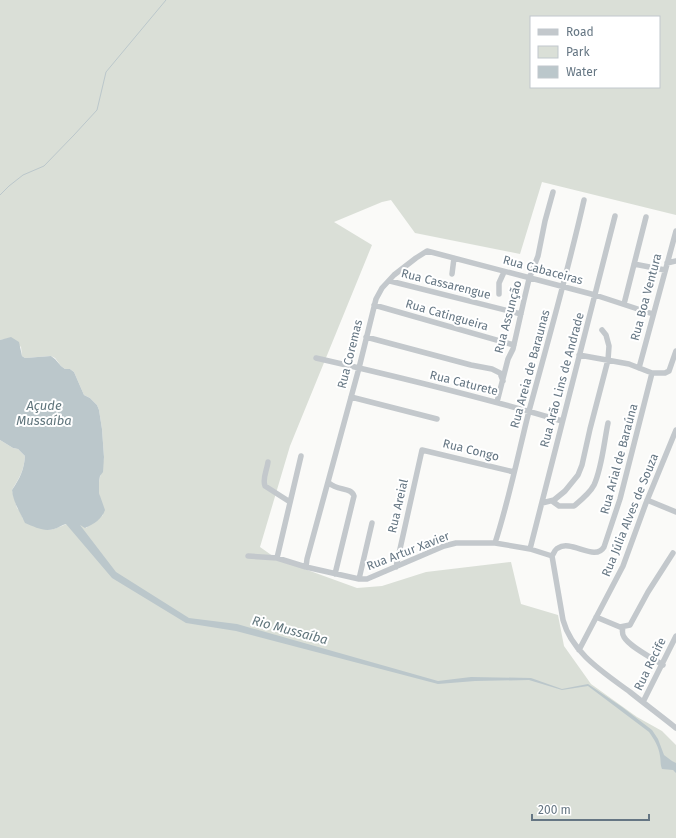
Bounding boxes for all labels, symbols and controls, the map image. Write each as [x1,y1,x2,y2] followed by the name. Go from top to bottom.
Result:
[530,16,660,88] legend
[566,25,594,39] text: Road
[566,45,590,59] text: Park
[566,65,598,79] text: Water
[628,252,664,342] street label: Rua Boa Ventura
[501,253,585,288] street label: Rua Cabaceiras
[400,266,492,302] street label: Rua Cassarengue
[492,279,524,355] street label: Rua Assunção
[404,296,490,334] street label: Rua Catingueira
[507,308,553,430] street label: Rua Areia de Baraunas
[537,311,587,449] street label: Rua Arão Lins de Andrade
[335,318,365,390] street label: Rua Coremas
[428,368,500,398] street label: Rua Caturete
[16,398,72,428] water label: Açude Mussaíba
[597,402,641,516] street label: Rua Arial de Baraúna
[441,436,501,464] street label: Rua Congo
[599,451,661,579] street label: Rua Júlia Alves de Souza
[385,477,411,534] street label: Rua Areial
[365,529,452,573] street label: Rua Artur Xavier
[250,613,330,647] water label: Rio Mussaíba
[631,635,669,693] street label: Rua Recife
[532,796,649,822] scale bar
[538,803,571,817] text: 200 m

